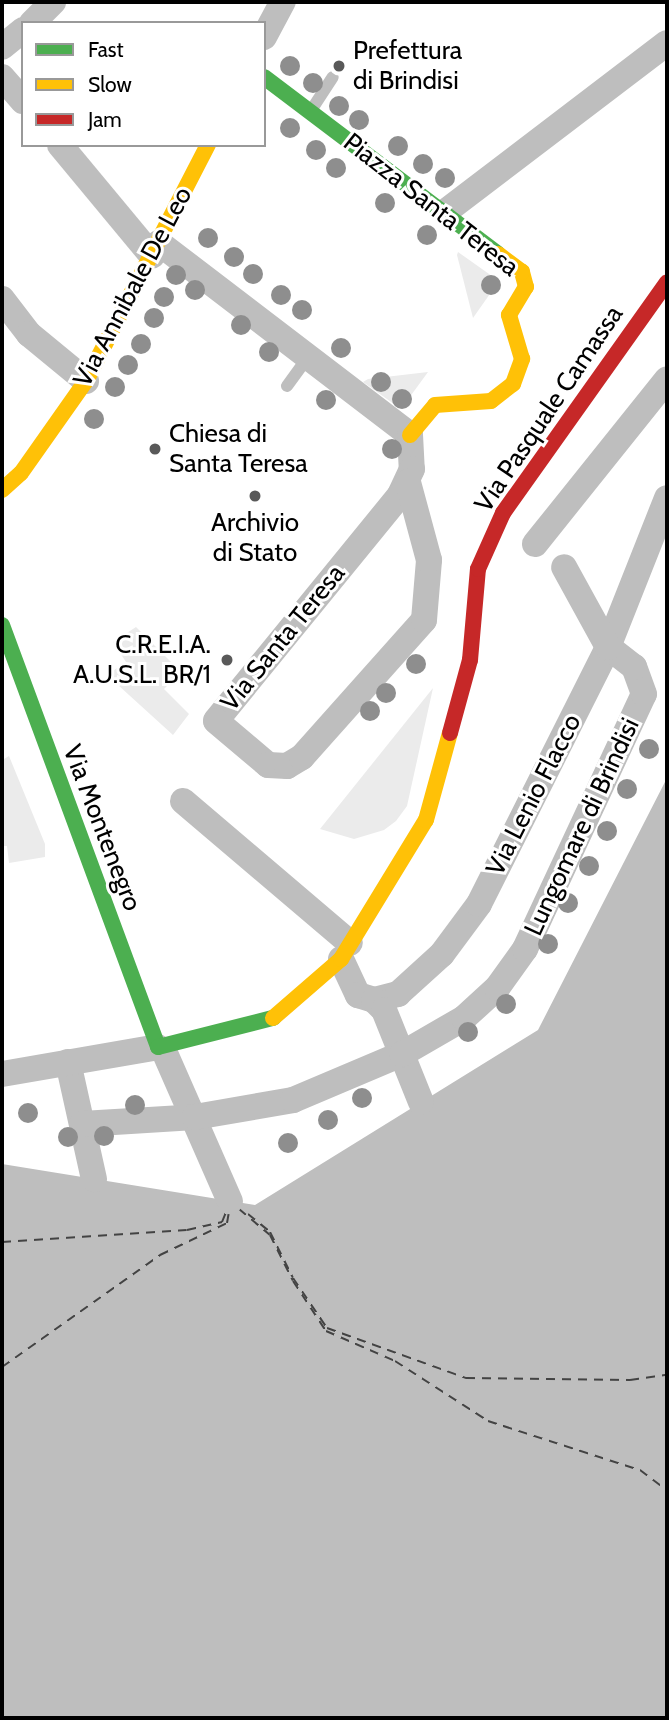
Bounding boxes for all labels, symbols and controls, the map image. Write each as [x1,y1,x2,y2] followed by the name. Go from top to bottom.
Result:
[21,21,266,147] legend
[353,35,462,96] place label: Prefettura di Brindisi
[88,37,124,62] text: Fast
[331,58,347,74] marker: Prefettura di Brindisi
[88,72,132,97] text: Slow
[88,107,122,132] text: Jam
[337,127,525,283] street label: Piazza Santa Teresa
[67,182,199,392] street label: Via Annibale De Leo
[468,300,630,518] street label: Via Pasquale Camassa
[169,418,308,480] place label: Chiesa di Santa Teresa
[147,441,163,457] marker: Chiesa di Santa Teresa
[247,488,263,504] marker: Archivio di Stato
[211,507,299,568] place label: Archivio di Stato
[214,558,352,718] street label: Via Santa Teresa
[73,629,211,690] place label: C.R.E.I.A. A.U.S.L. BR/1
[217,650,237,670] marker: C.R.E.I.A. A.U.S.L. BR/1
[480,709,588,881] street label: Via Lenio Flacco
[518,713,646,941] street label: Lungomare di Brindisi
[56,741,148,915] street label: Via Montenegro

